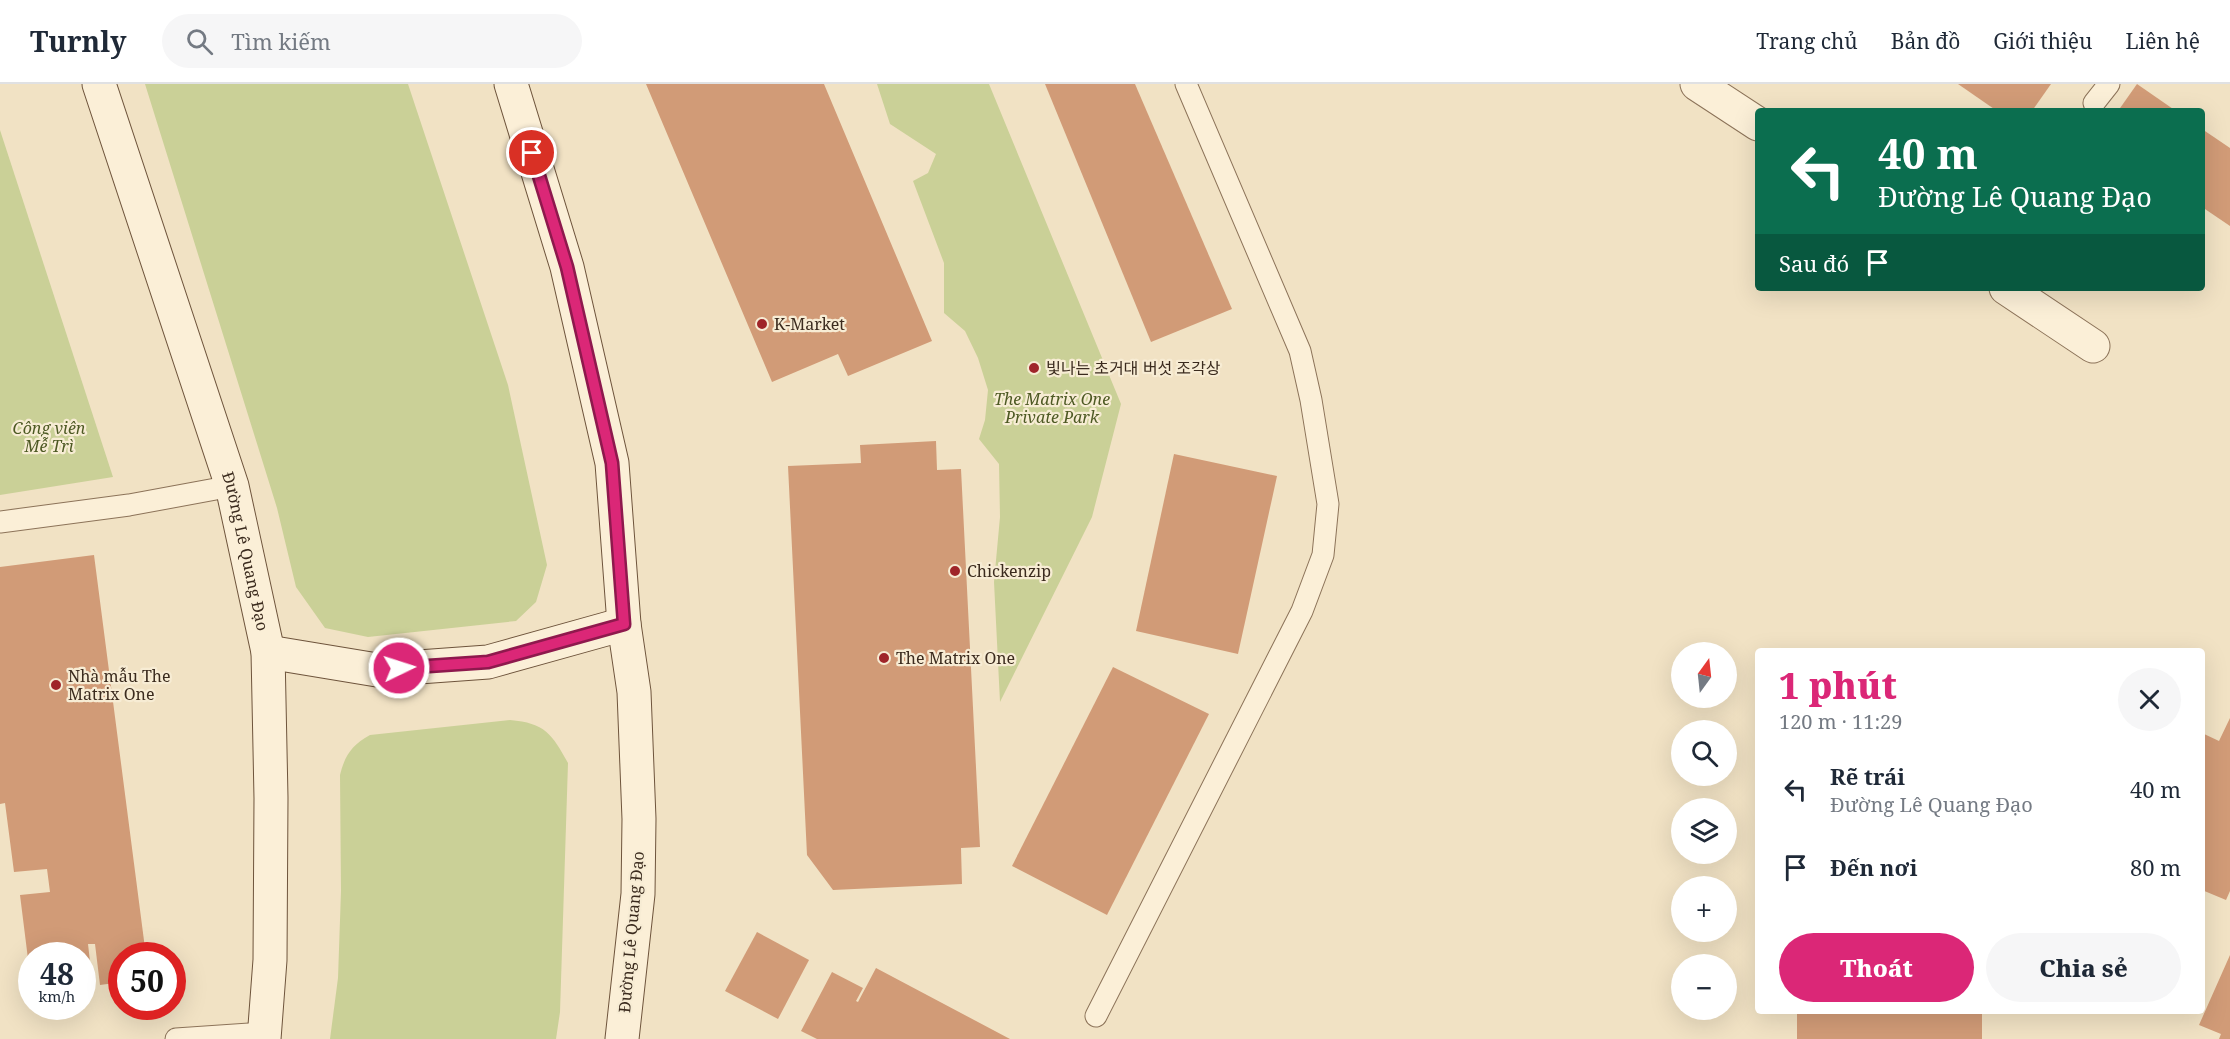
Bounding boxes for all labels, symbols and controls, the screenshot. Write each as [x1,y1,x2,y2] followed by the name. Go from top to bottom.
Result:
[162,14,582,68] search box
[30,22,126,60] text: Turnly
[183,25,216,58] icon: search
[231,26,331,56] text: Tìm kiếm
[1756,27,1858,55] text: Trang chủ
[1891,27,1960,55] text: Bản đồ
[1993,27,2092,55] text: Giới thiệu
[2125,27,2200,55] text: Liên hệ
[1878,124,1978,181] text: 40 m
[506,127,557,178] pin
[1779,132,1857,210] icon: left
[515,136,548,169] icon: arrive
[1878,178,2152,215] text: Đường Lê Quang Đạo
[1861,246,1894,279] icon: arrive
[1779,248,1849,278] text: Sau đó
[774,313,845,335] place label: K-Market
[755,317,769,331] marker: K-Market
[1046,357,1221,379] place label: 빛나는 초거대 버섯 조각상
[1027,361,1041,375] marker: 빛나는 초거대 버섯 조각상
[994,388,1110,428] park label: The Matrix One Private Park
[13,417,86,457] park label: Công viên Mễ Trì
[217,469,274,633] street label: Đường Lê Quang Đạo
[967,560,1051,582] place label: Chickenzip
[948,564,962,578] marker: Chickenzip
[367,636,431,700] position arrow
[1671,642,1737,708] north arrow
[1671,642,1737,1020] map controls
[896,647,1015,669] place label: The Matrix One
[877,651,891,665] marker: The Matrix One
[1779,661,1897,710] text: 1 phút
[68,665,171,705] place label: Nhà mẫu The Matrix One
[2118,668,2181,731] button: close
[49,678,63,692] marker: Nhà mẫu The Matrix One
[1779,708,1902,735] text: 120 m · 11:29
[1671,720,1737,786] button: search
[1830,761,1905,791] text: Rẽ trái
[1779,773,1812,806] icon: left
[2130,774,2181,804] text: 40 m
[1830,791,2033,818] text: Đường Lê Quang Đạo
[1671,798,1737,864] button: layers
[613,850,649,1014] street label: Đường Lê Quang Đạo
[1779,851,1812,884] icon: arrive
[1830,852,1917,882] text: Đến nơi
[2130,852,2181,882] text: 80 m
[1671,876,1737,942] button: +
[1779,933,1974,1002] button: Thoát
[1986,933,2181,1002] button: Chia sẻ
[108,942,186,1020] speed limit sign: 50
[40,953,74,994] text: 48
[1671,954,1737,1020] button: −
[39,986,75,1006] text: km/h

